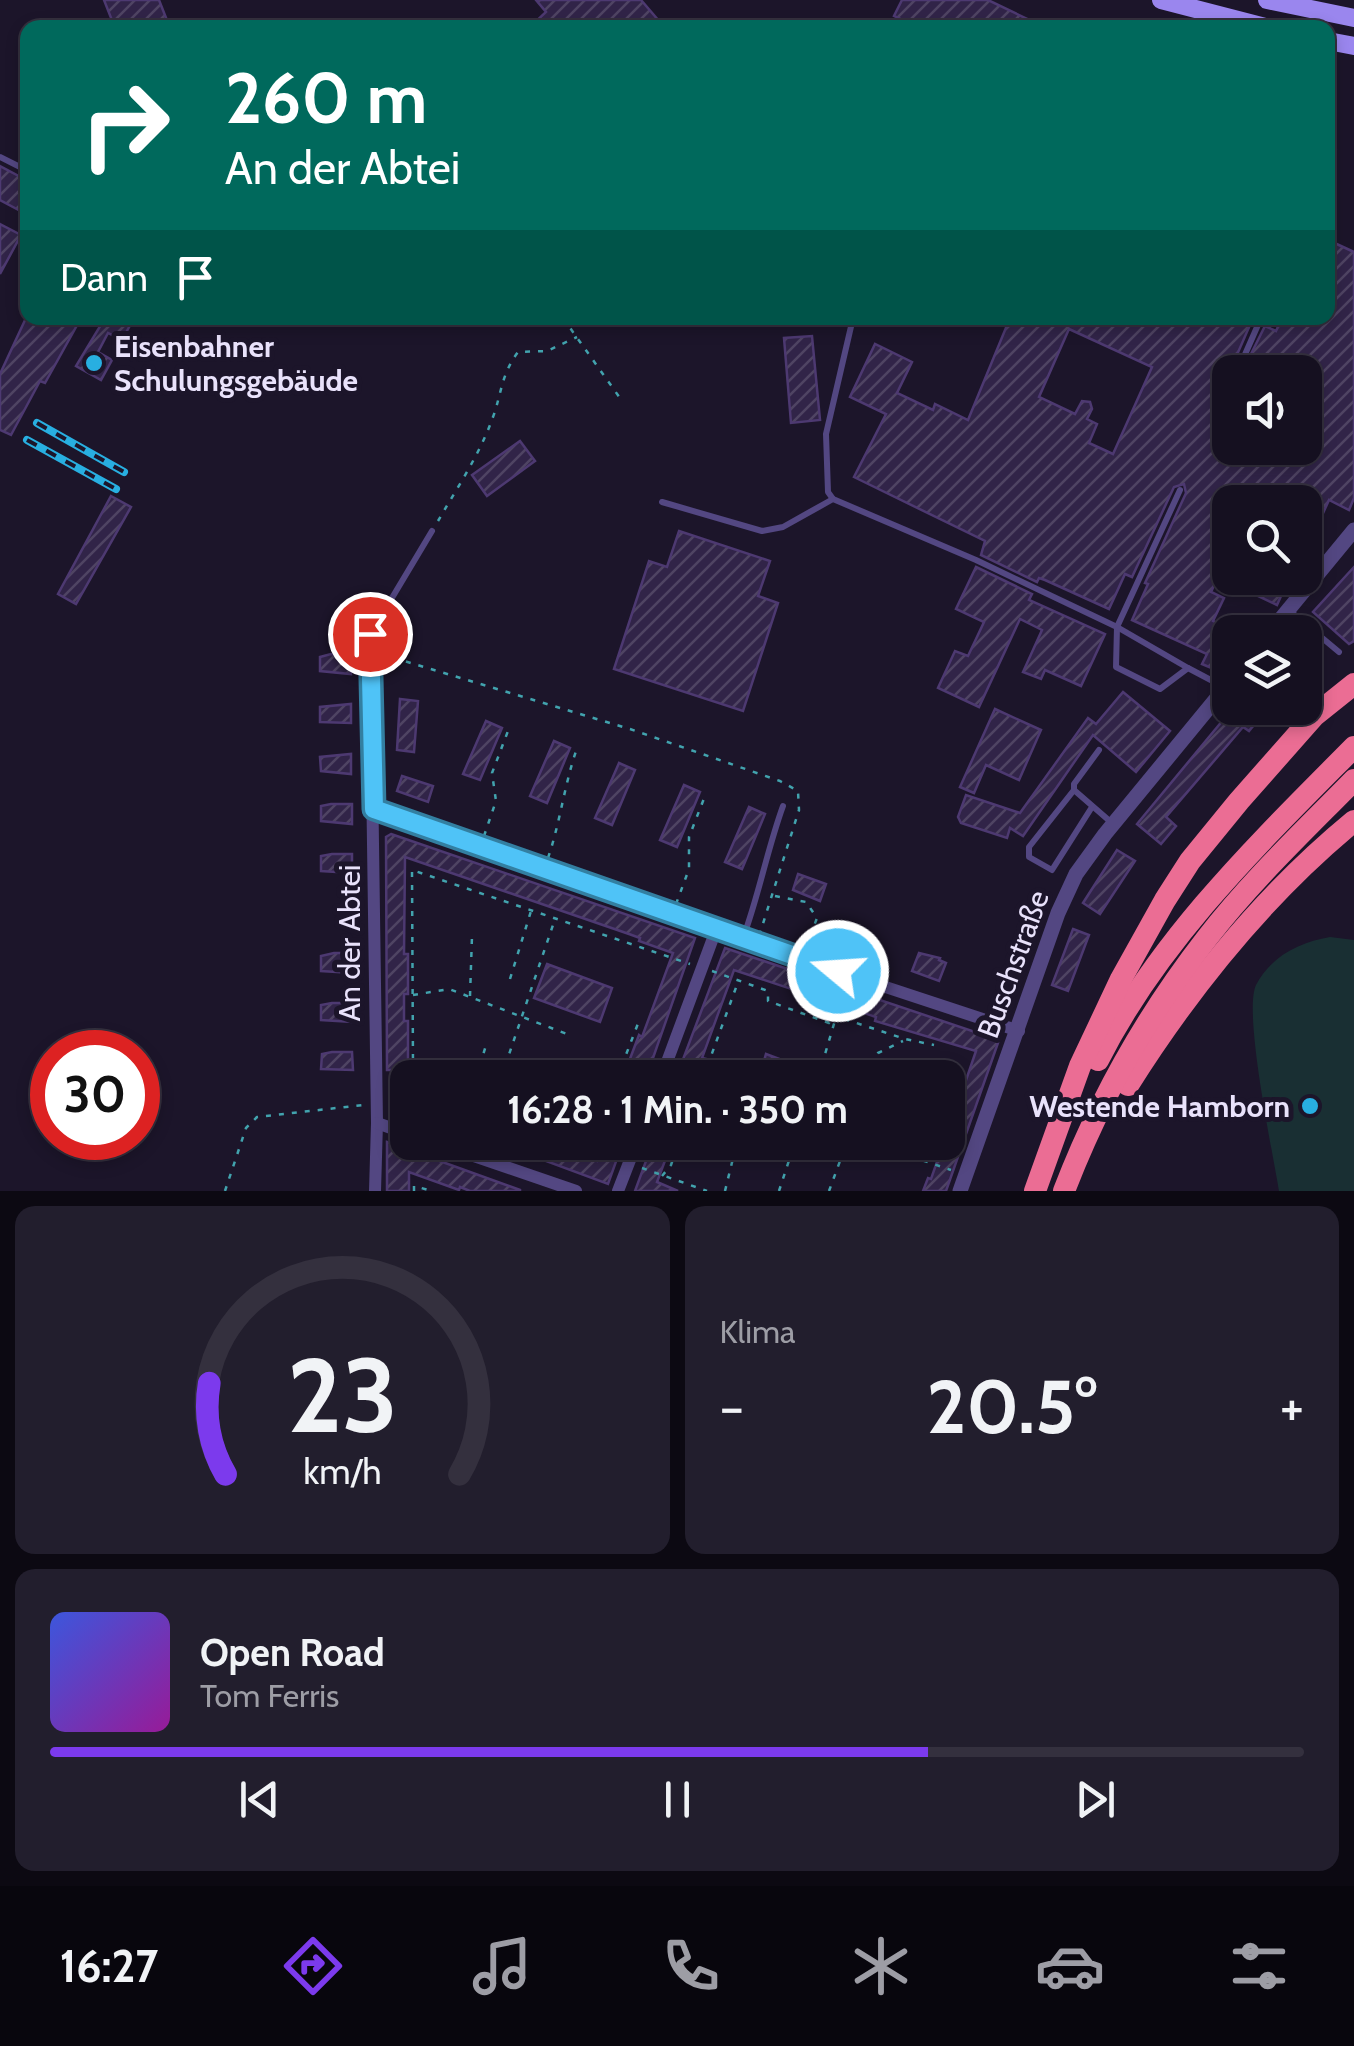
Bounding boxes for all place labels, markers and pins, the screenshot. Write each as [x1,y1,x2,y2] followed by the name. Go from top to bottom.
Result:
[114,328,358,399] place label: Eisenbahner Schulungsgebäude
[83,352,105,374] marker: Eisenbahner Schulungsgebäude
[328,592,413,677] pin
[1029,1088,1290,1125] place label: Westende Hamborn
[1299,1095,1321,1117] marker: Westende Hamborn

